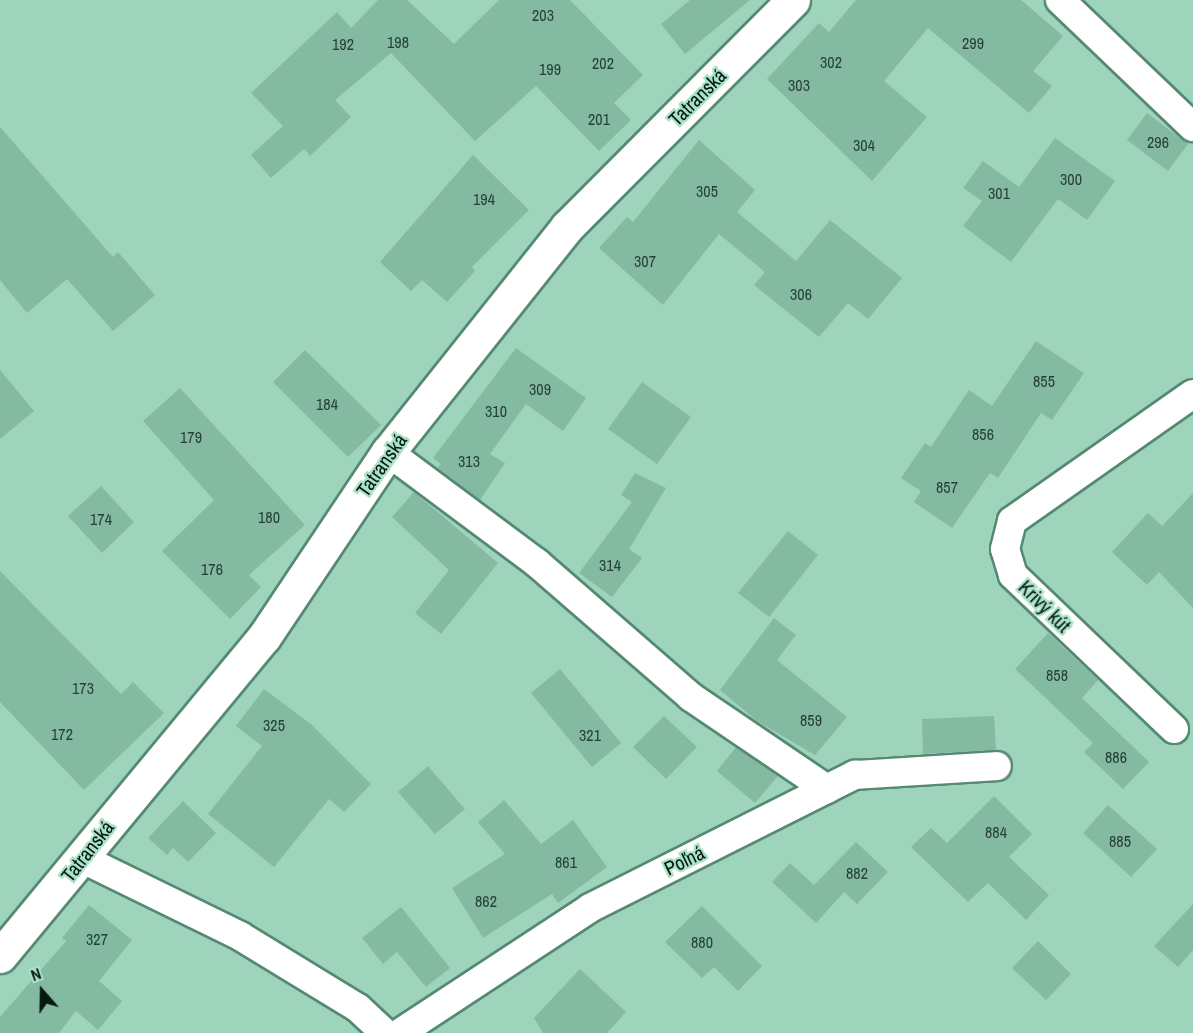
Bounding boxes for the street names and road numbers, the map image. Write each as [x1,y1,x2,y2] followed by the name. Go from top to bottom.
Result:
[663,63,731,131] street label: Tatranská
[351,429,411,501] street label: Tatranská
[1014,575,1076,637] street label: Krivý kút
[56,815,118,887] street label: Tatranská
[660,840,708,880] street label: Poľná

